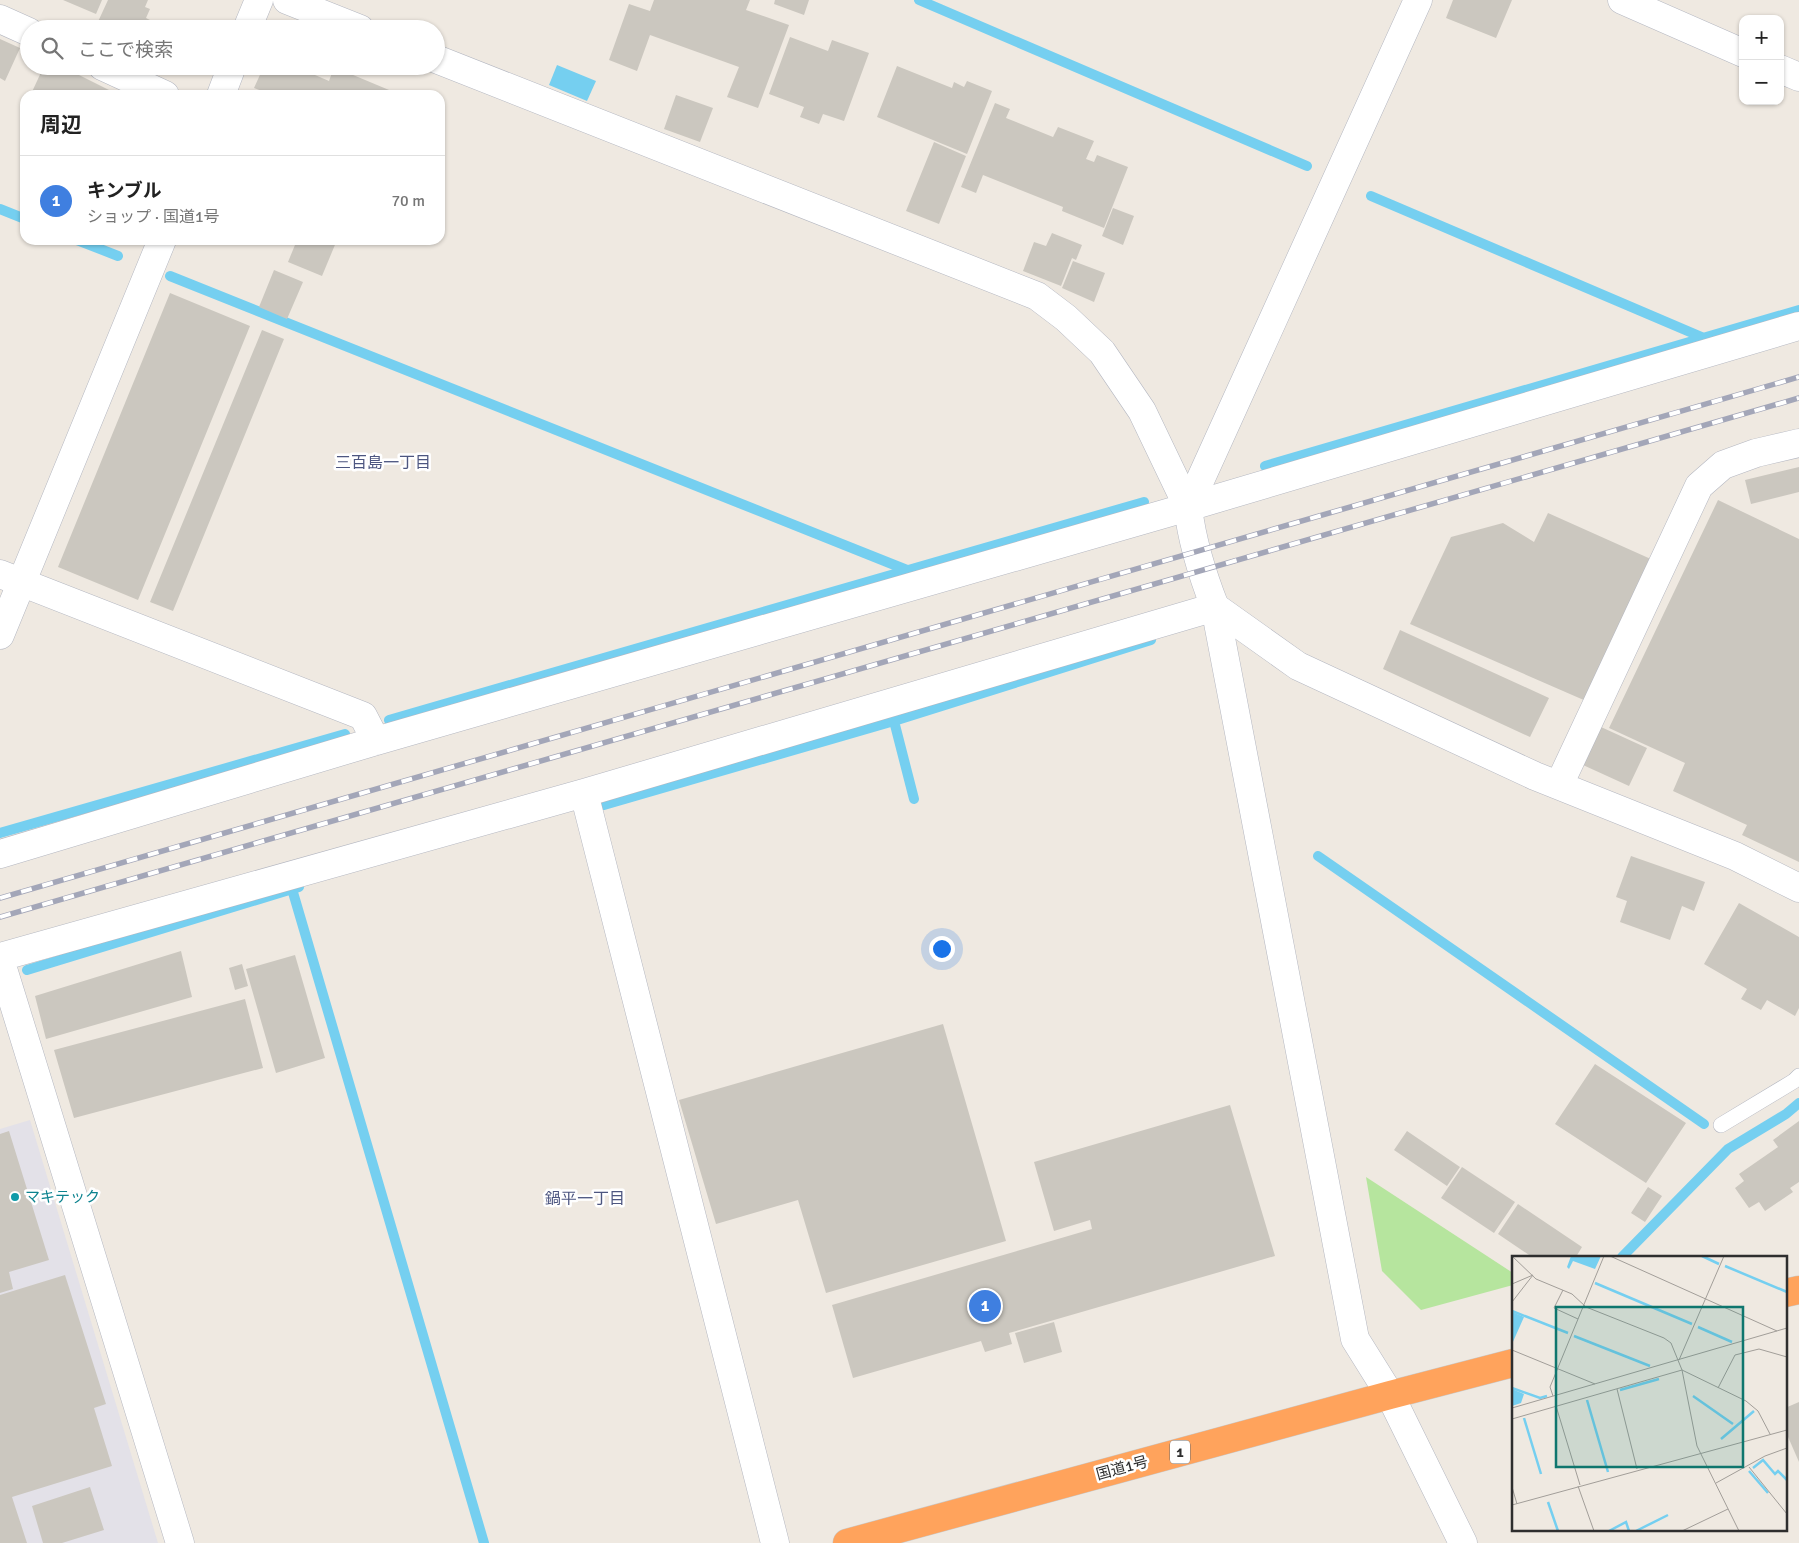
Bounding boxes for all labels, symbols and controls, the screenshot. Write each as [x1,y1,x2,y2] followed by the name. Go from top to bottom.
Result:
[1739,15,1784,105] map controls
[1739,15,1784,60] button: +
[20,20,445,75] search box
[38,34,66,62] icon: search
[78,38,173,62] text: ここで検索
[1739,60,1784,105] button: −
[40,112,82,138] text: 周辺
[87,179,162,203] text: キンブル
[52,191,60,211] text: 1
[391,191,425,211] text: 70 m
[87,207,220,227] text: ショップ · 国道1号
[335,453,431,473] district label: 三百島一丁目
[929,936,955,962] your location
[25,1188,100,1206] place label: マキテック
[545,1189,625,1209] district label: 鍋平一丁目
[9,1191,21,1203] marker: マキテック
[1512,1256,1786,1530] inset map
[969,1287,1001,1325] pin: 1
[1170,1440,1190,1464] road number: 1
[1094,1452,1150,1484] street label: 国道1号

